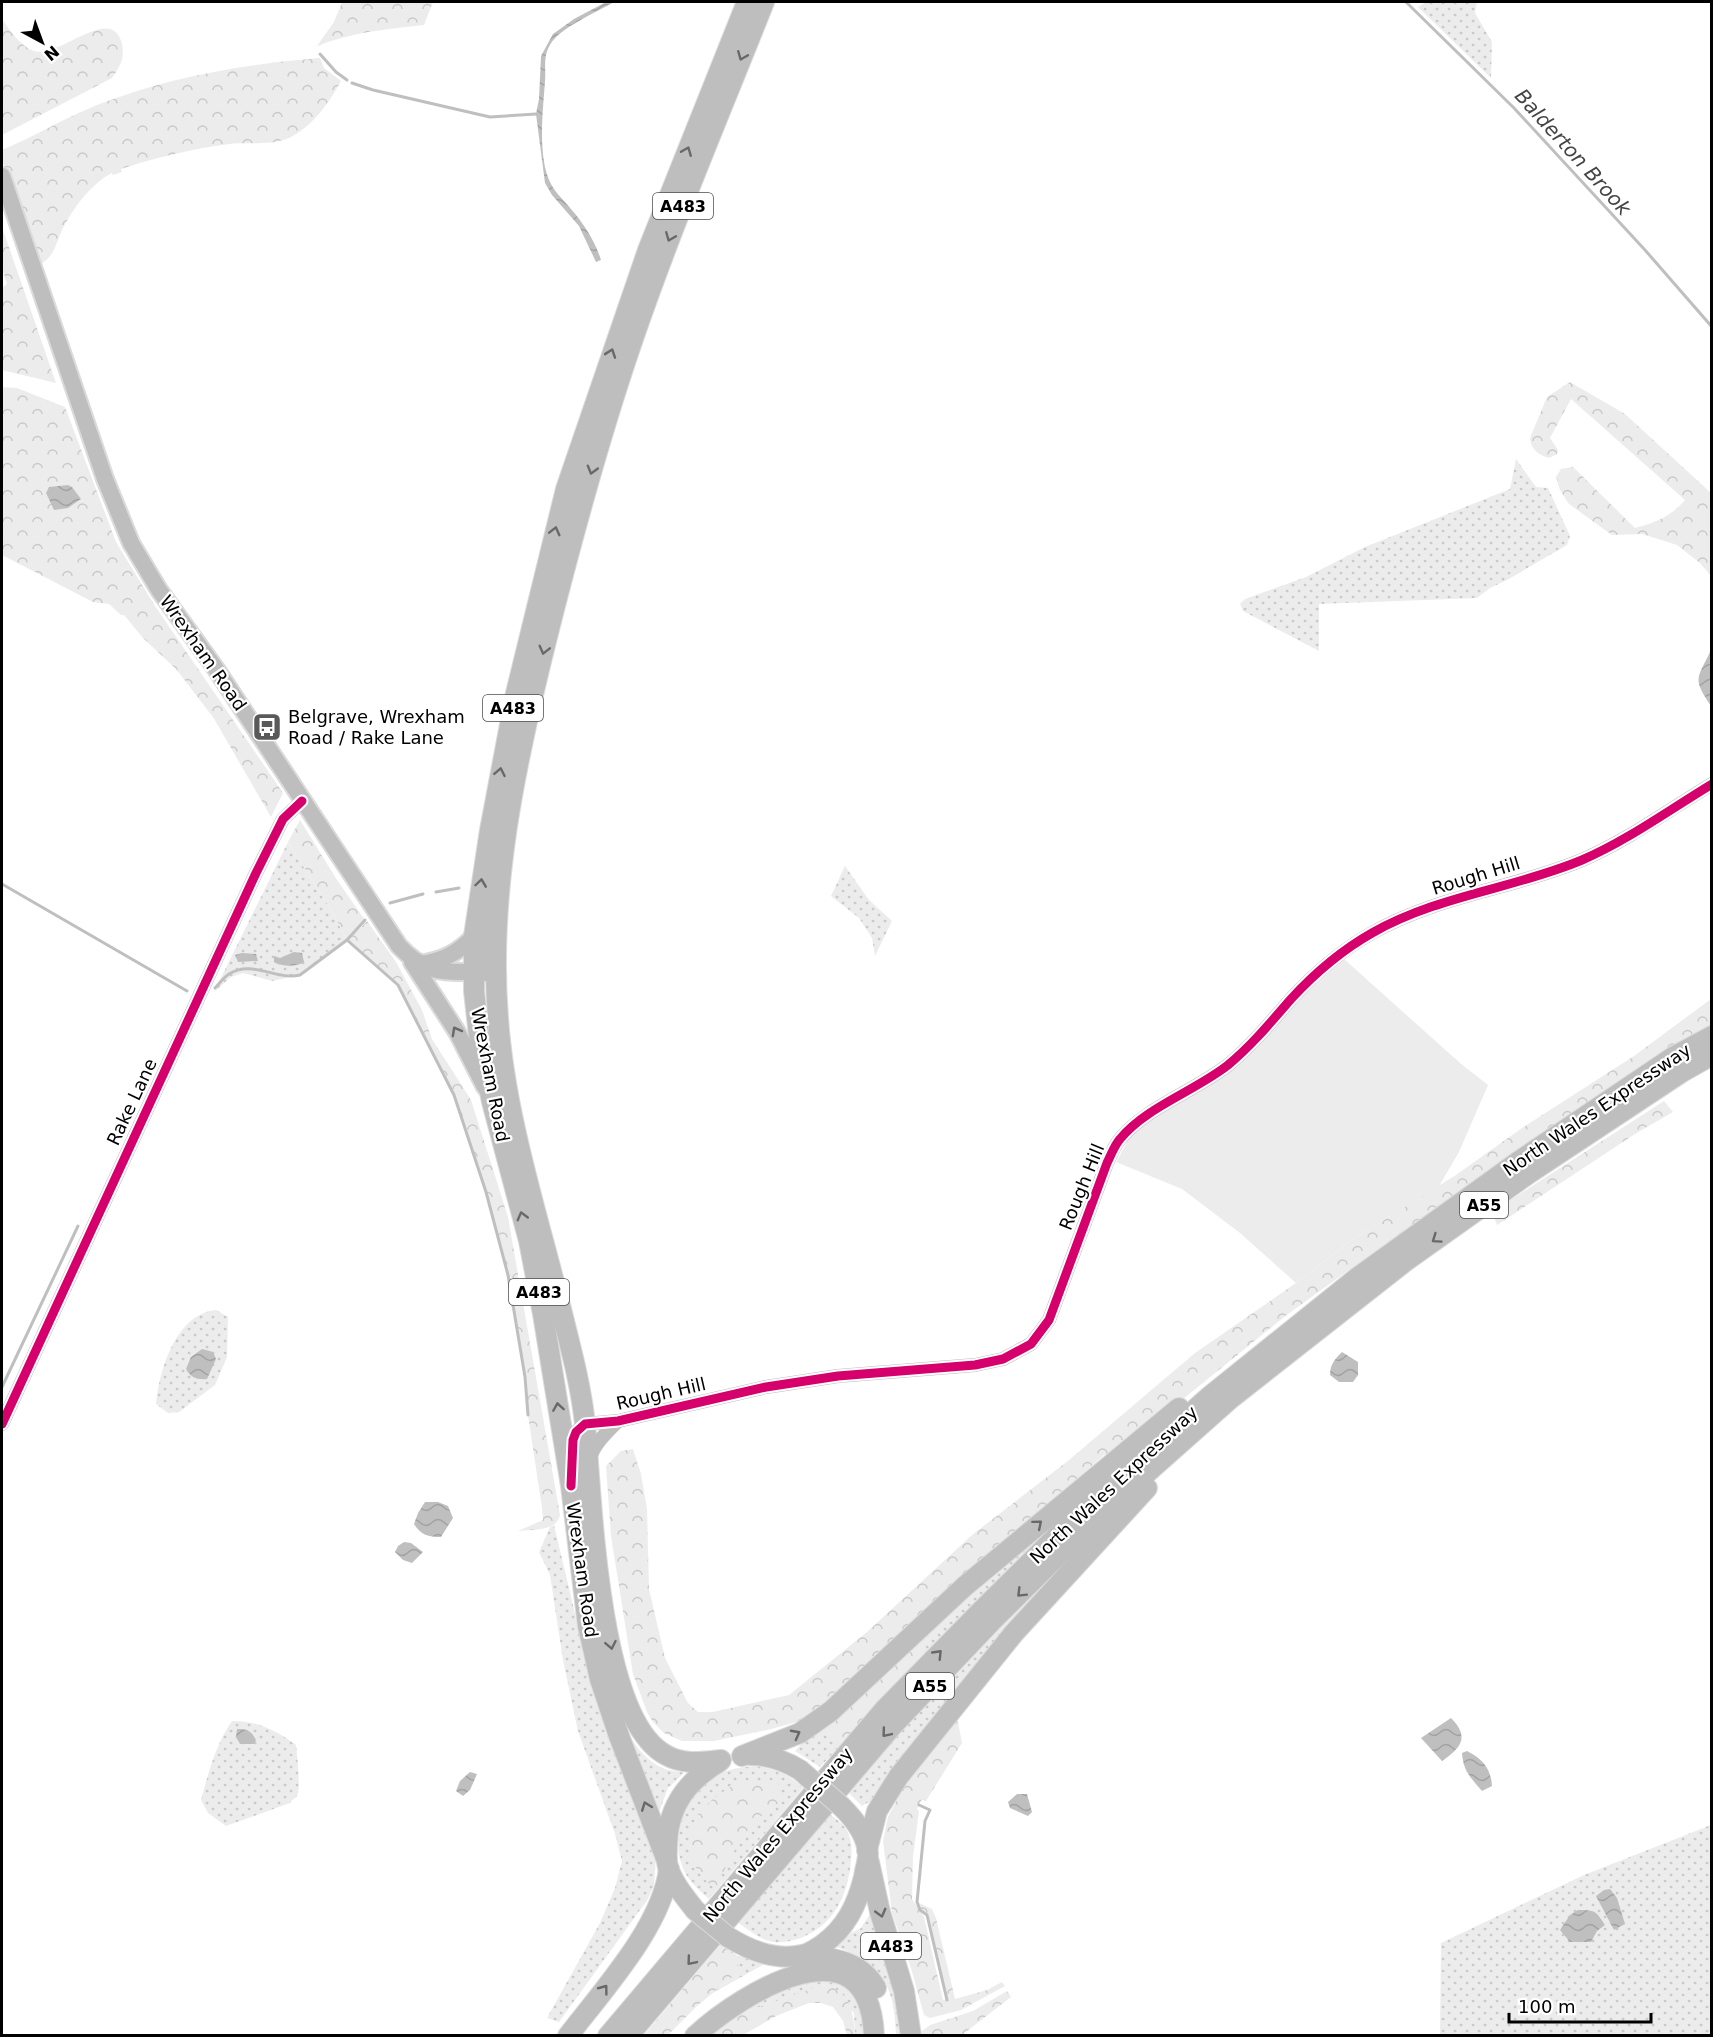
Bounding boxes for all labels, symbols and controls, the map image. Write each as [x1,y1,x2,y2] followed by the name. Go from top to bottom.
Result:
[12,12,72,72] north arrow
[40,41,63,65] text: N
[737,50,750,61] one-way arrow
[1510,84,1637,221] water label: Balderton Brook
[680,146,692,157] one-way arrow
[653,193,713,219] road number: A483
[665,231,677,242] one-way arrow
[604,348,617,359] one-way arrow
[587,464,599,475] one-way arrow
[548,526,561,536] one-way arrow
[156,591,251,715] street label: Wrexham Road
[538,645,551,655] one-way arrow
[483,695,543,721] road number: A483
[288,706,465,748] place label: Belgrave, Wrexham Road / Rake Lane
[251,711,283,743] bus stop icon: Belgrave, Wrexham Road / Rake Lane
[493,768,506,778] one-way arrow
[1429,852,1523,899] street label: Rough Hill
[475,879,487,888] one-way arrow
[467,1006,514,1144] street label: Wrexham Road
[452,1027,463,1037] one-way arrow
[1499,1039,1695,1180] street label: North Wales Expressway
[102,1055,161,1148] street label: Rake Lane
[1055,1141,1108,1233] street label: Rough Hill
[1460,1192,1508,1218] road number: A55
[517,1211,529,1222] one-way arrow
[1431,1232,1442,1243] one-way arrow
[509,1279,569,1305] road number: A483
[614,1373,708,1414] street label: Rough Hill
[1025,1401,1202,1568] street label: North Wales Expressway
[552,1403,564,1412] one-way arrow
[563,1501,602,1639] street label: Wrexham Road
[1031,1521,1042,1532] one-way arrow
[1018,1585,1029,1596] one-way arrow
[604,1640,617,1650] one-way arrow
[931,1650,942,1661] one-way arrow
[906,1673,954,1699] road number: A55
[882,1726,893,1737] one-way arrow
[790,1730,801,1741] one-way arrow
[698,1743,857,1926] street label: North Wales Expressway
[641,1801,653,1812] one-way arrow
[873,1908,886,1918] one-way arrow
[861,1933,921,1959] road number: A483
[687,1954,698,1965] one-way arrow
[596,1984,607,1995] one-way arrow
[1509,1986,1652,2024] scale bar
[1518,1996,1576,2017] text: 100 m

